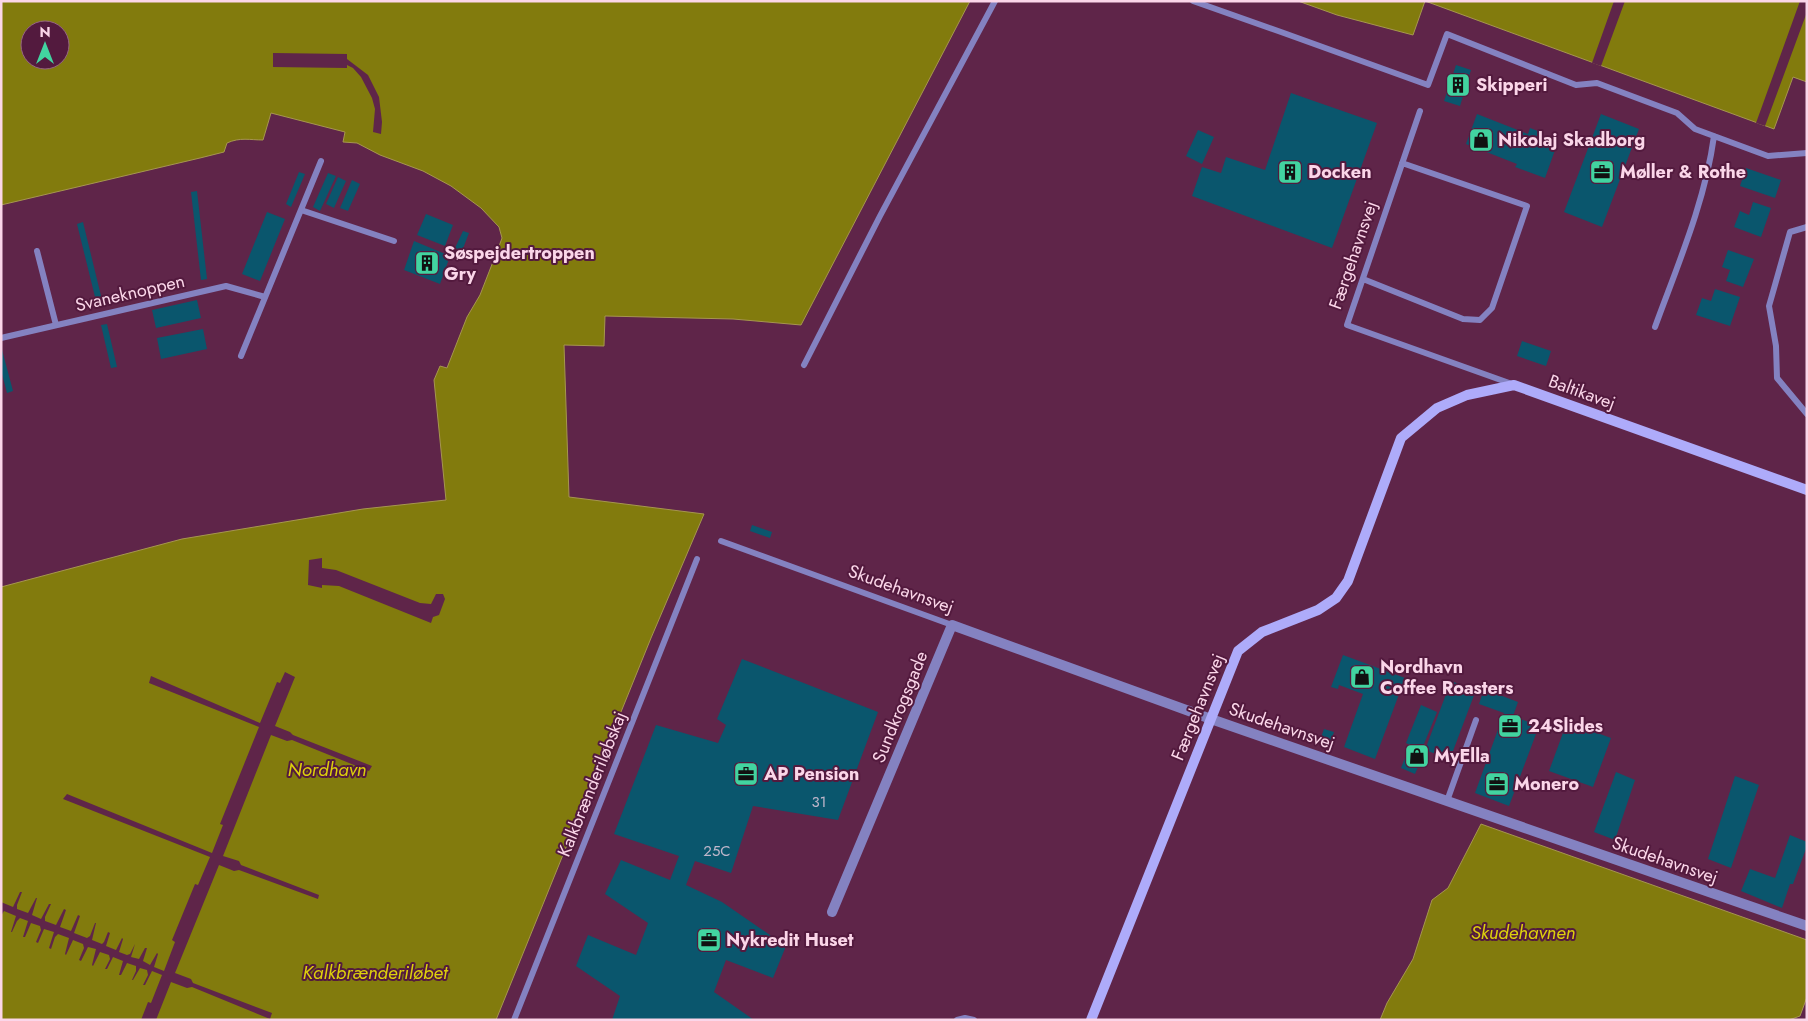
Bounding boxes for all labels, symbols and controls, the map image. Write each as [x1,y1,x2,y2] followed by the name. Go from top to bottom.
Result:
[20,20,70,70] north arrow
[39,22,51,42] text: N
[1445,72,1471,98] building icon: Skipperi
[1476,72,1548,98] place label: Skipperi
[1468,127,1494,153] shop icon: Nikolaj Skadborg
[1498,127,1645,153] place label: Nikolaj Skadborg
[1277,159,1303,185] building icon: Docken
[1308,159,1372,185] place label: Docken
[1589,159,1615,185] office icon: Møller & Rothe
[1620,159,1746,185] place label: Møller & Rothe
[1322,197,1384,313] street label: Færgehavnsvej
[444,240,595,287] place label: Søspejdertroppen Gry
[414,250,440,276] building icon: Søspejdertroppen Gry
[73,268,187,318] street label: Svaneknoppen
[1545,368,1619,416] street label: Baltikavej
[845,558,957,620] street label: Skudehavnsvej
[866,647,934,767] street label: Sundkrogsgade
[1165,650,1231,764] street label: Færgehavnsvej
[1380,654,1513,701] place label: Nordhavn Coffee Roasters
[1349,664,1375,690] shop icon: Nordhavn Coffee Roasters
[1225,696,1339,756] street label: Skudehavnsvej
[551,707,633,861] street label: Kalkbrænderiløbskaj
[1497,713,1523,739] office icon: 24Slides
[1528,713,1603,739] place label: 24Slides
[1404,743,1430,769] shop icon: MyElla
[1434,743,1490,769] place label: MyElla
[287,756,367,783] water label: Nordhavn
[733,761,759,787] office icon: AP Pension
[763,761,859,787] place label: AP Pension
[1484,771,1510,797] office icon: Monero
[1514,771,1579,797] place label: Monero
[812,791,826,813] house number: 31
[1608,830,1722,890] street label: Skudehavnsvej
[703,840,731,862] house number: 25C
[1471,919,1575,946] water label: Skudehavnen
[696,927,722,953] office icon: Nykredit Huset
[726,927,854,953] place label: Nykredit Huset
[303,959,449,986] water label: Kalkbrænderiløbet

